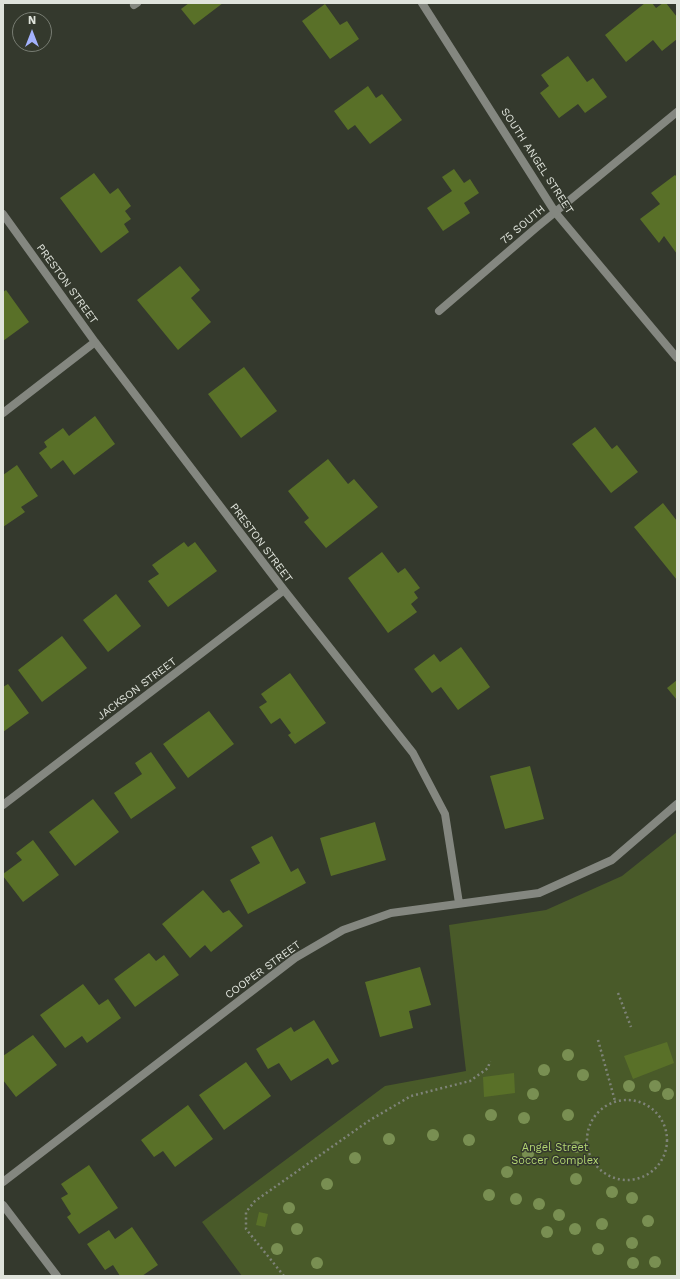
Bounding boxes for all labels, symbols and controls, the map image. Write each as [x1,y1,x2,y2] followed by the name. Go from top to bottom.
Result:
[12,12,52,52] north arrow
[28,14,36,27] text: N
[498,106,576,216] street label: SOUTH ANGEL STREET
[498,203,548,247] street label: 75 SOUTH
[34,241,100,327] street label: PRESTON STREET
[227,501,295,585] street label: PRESTON STREET
[95,655,179,723] street label: JACKSON STREET
[223,938,303,1002] street label: COOPER STREET
[511,1141,599,1167] park label: Angel Street Soccer Complex

